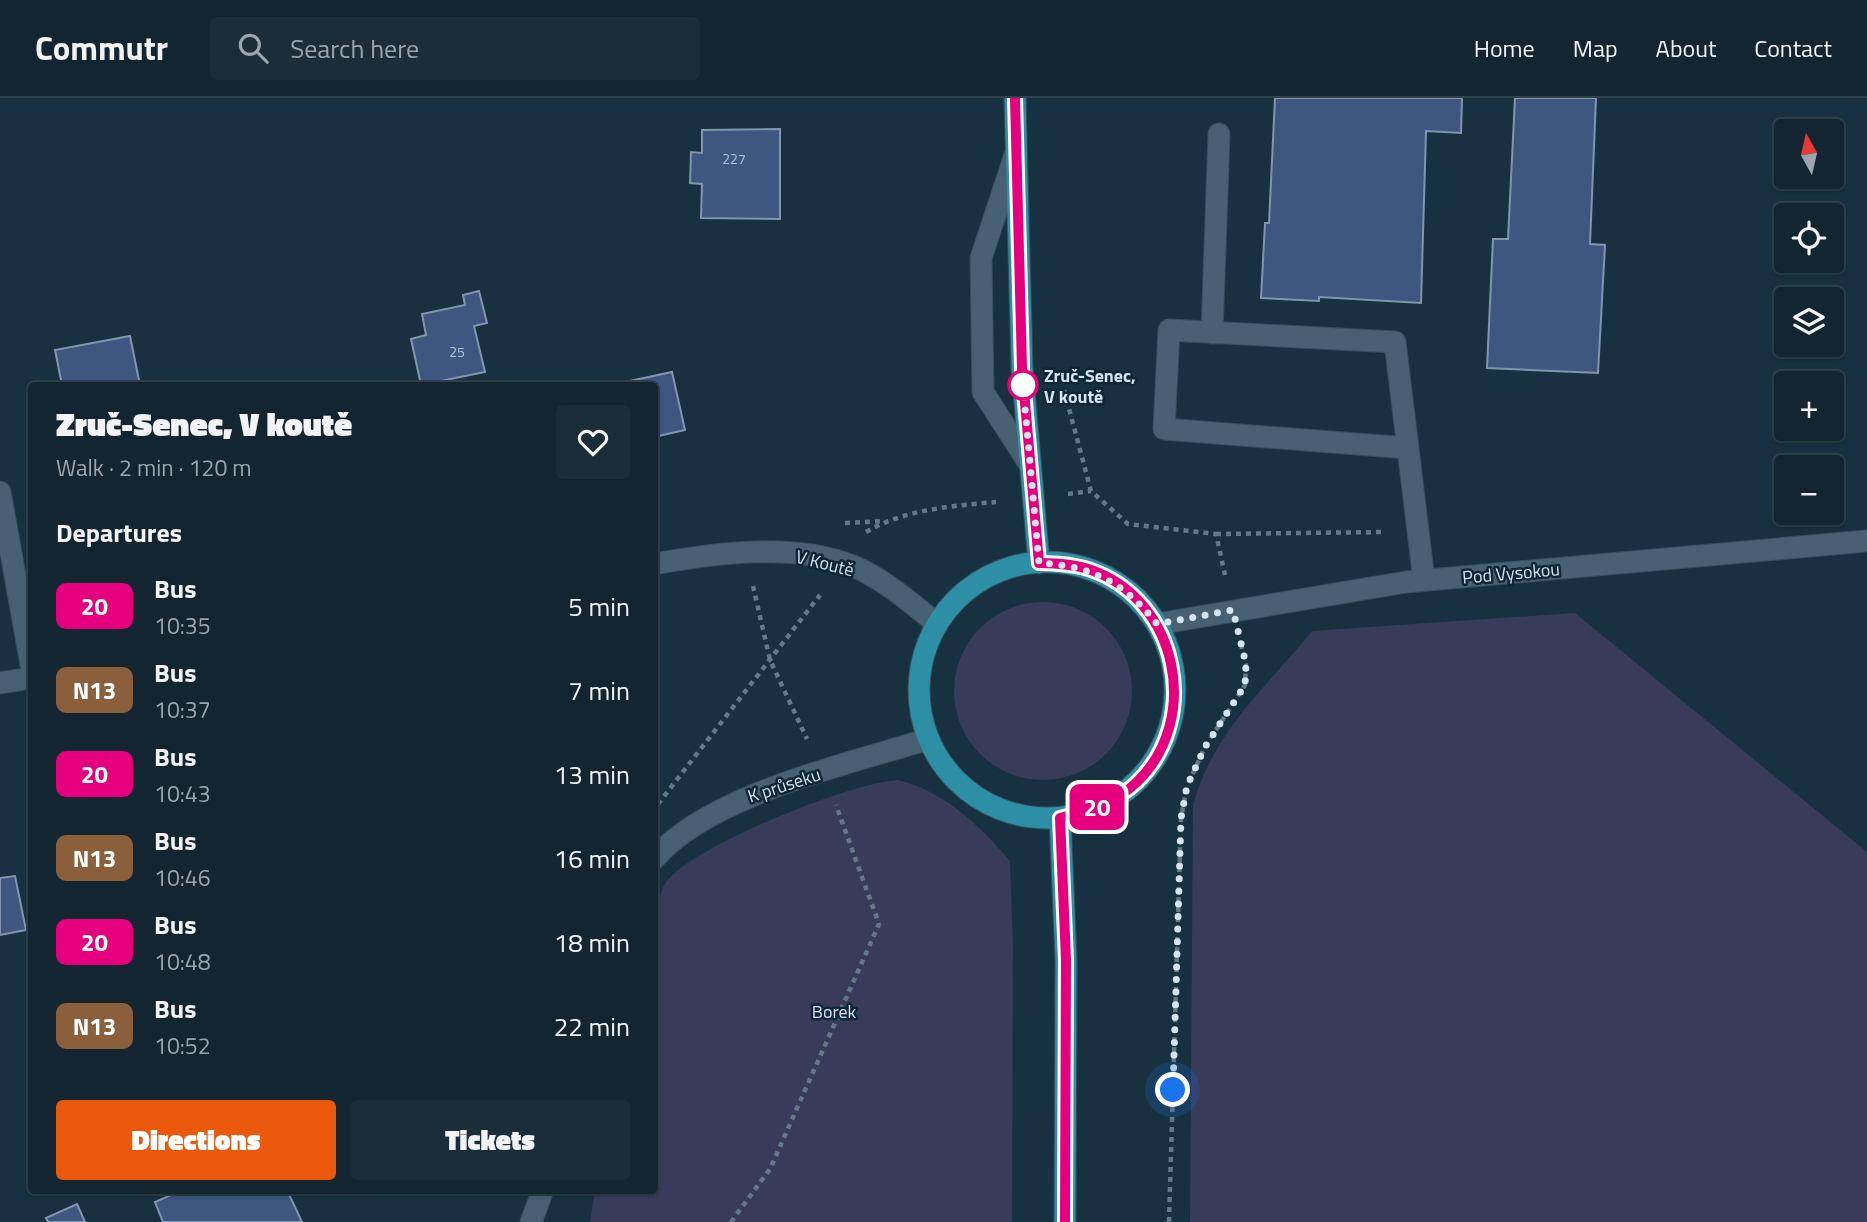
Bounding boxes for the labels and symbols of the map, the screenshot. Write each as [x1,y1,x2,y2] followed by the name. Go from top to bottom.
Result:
[1774,119,1844,189] north arrow
[722,148,746,169] house number: 227
[449,341,465,362] house number: 25
[1044,362,1136,410] place label: Zruč-Senec, V koutě
[1008,370,1038,400] marker: Zruč-Senec, V koutě
[793,543,857,583] street label: V Koutě
[1461,555,1561,591] street label: Pod Vysokou
[744,761,824,809] street label: K průseku
[1066,784,1128,830] line badge: 20
[812,998,857,1025] park label: Borek
[1155,1072,1190,1107] your location

